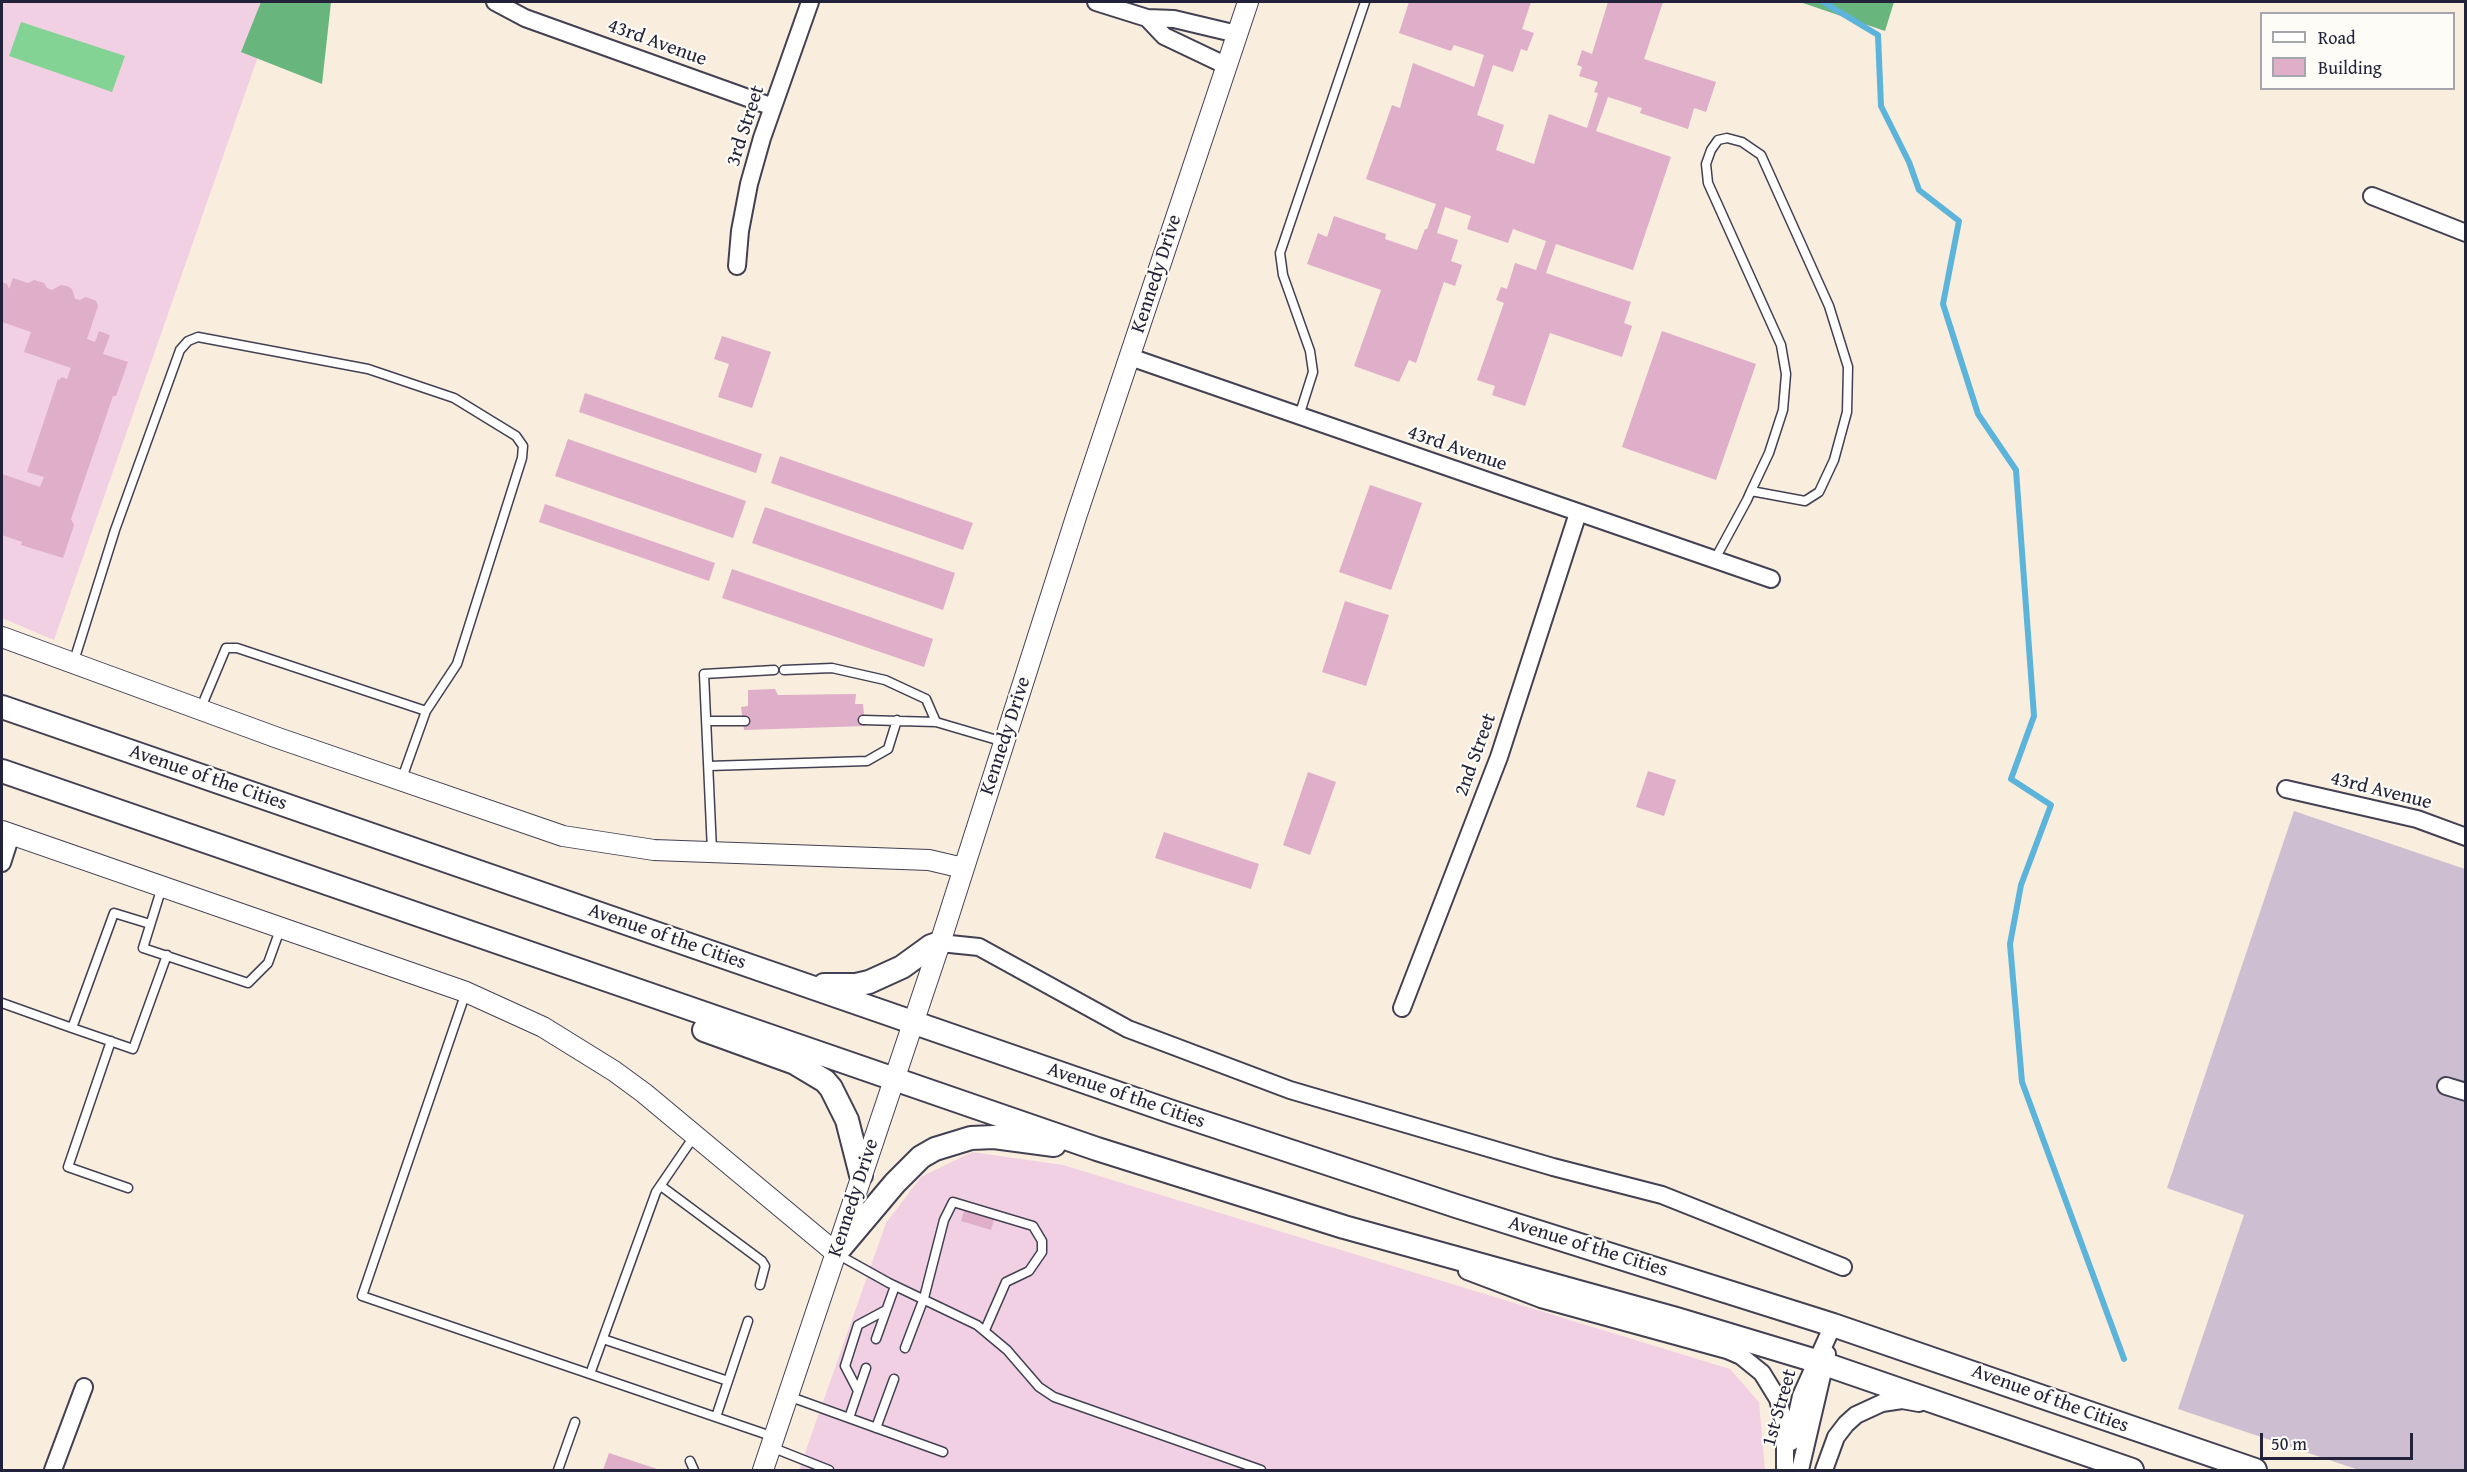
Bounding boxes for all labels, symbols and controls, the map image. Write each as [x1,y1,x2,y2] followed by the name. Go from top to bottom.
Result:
[2260,12,2455,90] legend
[604,14,710,72] street label: 43rd Avenue
[2318,24,2356,51] text: Road
[2318,54,2382,81] text: Building
[722,83,770,169] street label: 3rd Street
[1127,212,1187,336] street label: Kennedy Drive
[1404,421,1510,477] street label: 43rd Avenue
[976,674,1036,798] street label: Kennedy Drive
[1450,710,1502,800] street label: 2nd Street
[126,740,290,816] street label: Avenue of the Cities
[2328,767,2434,815] street label: 43rd Avenue
[585,899,749,975] street label: Avenue of the Cities
[1044,1058,1208,1134] street label: Avenue of the Cities
[824,1136,884,1260] street label: Kennedy Drive
[1505,1211,1671,1283] street label: Avenue of the Cities
[1968,1359,2132,1439] street label: Avenue of the Cities
[1757,1366,1803,1450] street label: 1st Street
[2263,1421,2416,1459] scale bar
[2271,1430,2307,1457] text: 50 m

